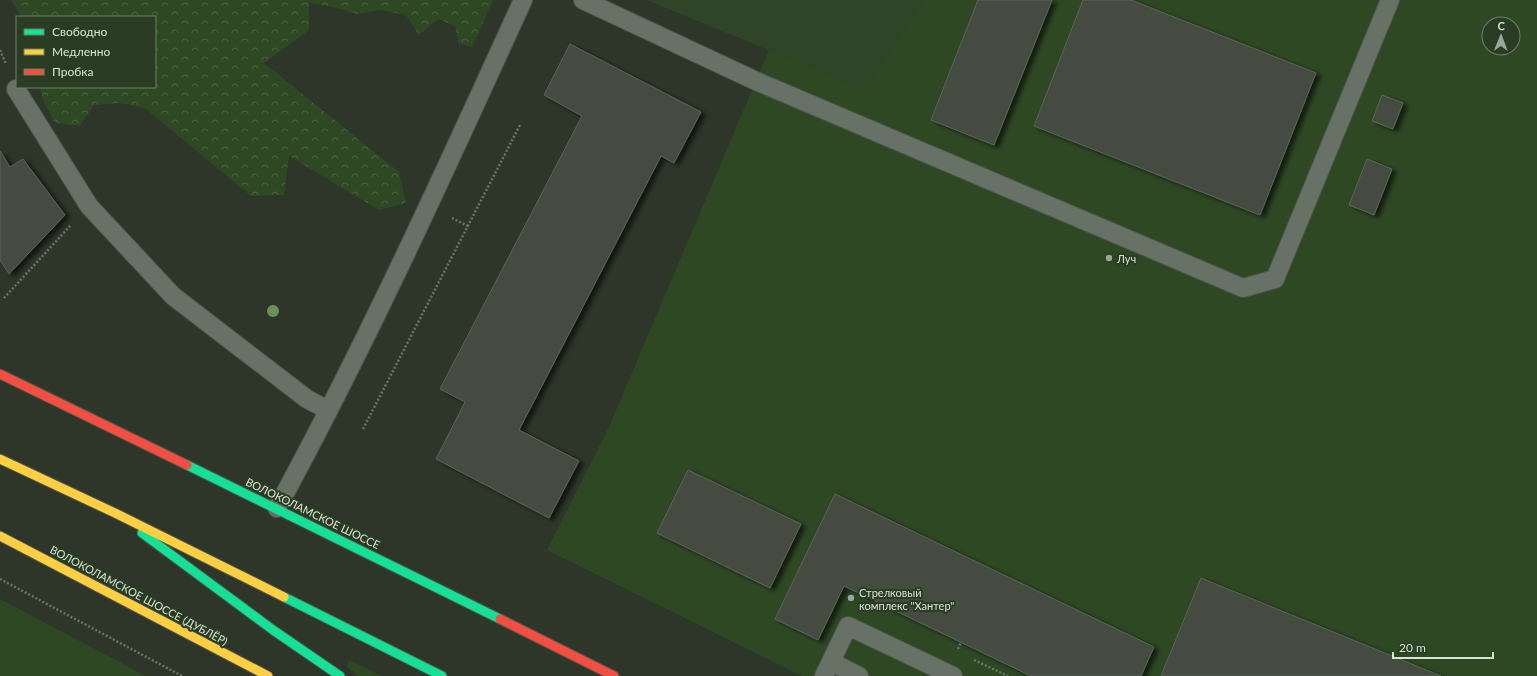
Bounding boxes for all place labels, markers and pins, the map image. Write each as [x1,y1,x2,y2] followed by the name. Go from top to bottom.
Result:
[1116,252,1136,265] place label: Луч
[1104,253,1114,263] marker: Луч
[859,586,954,612] place label: Стрелковый комплекс "Хантер"
[846,593,856,603] marker: Стрелковый комплекс "Хантер"

